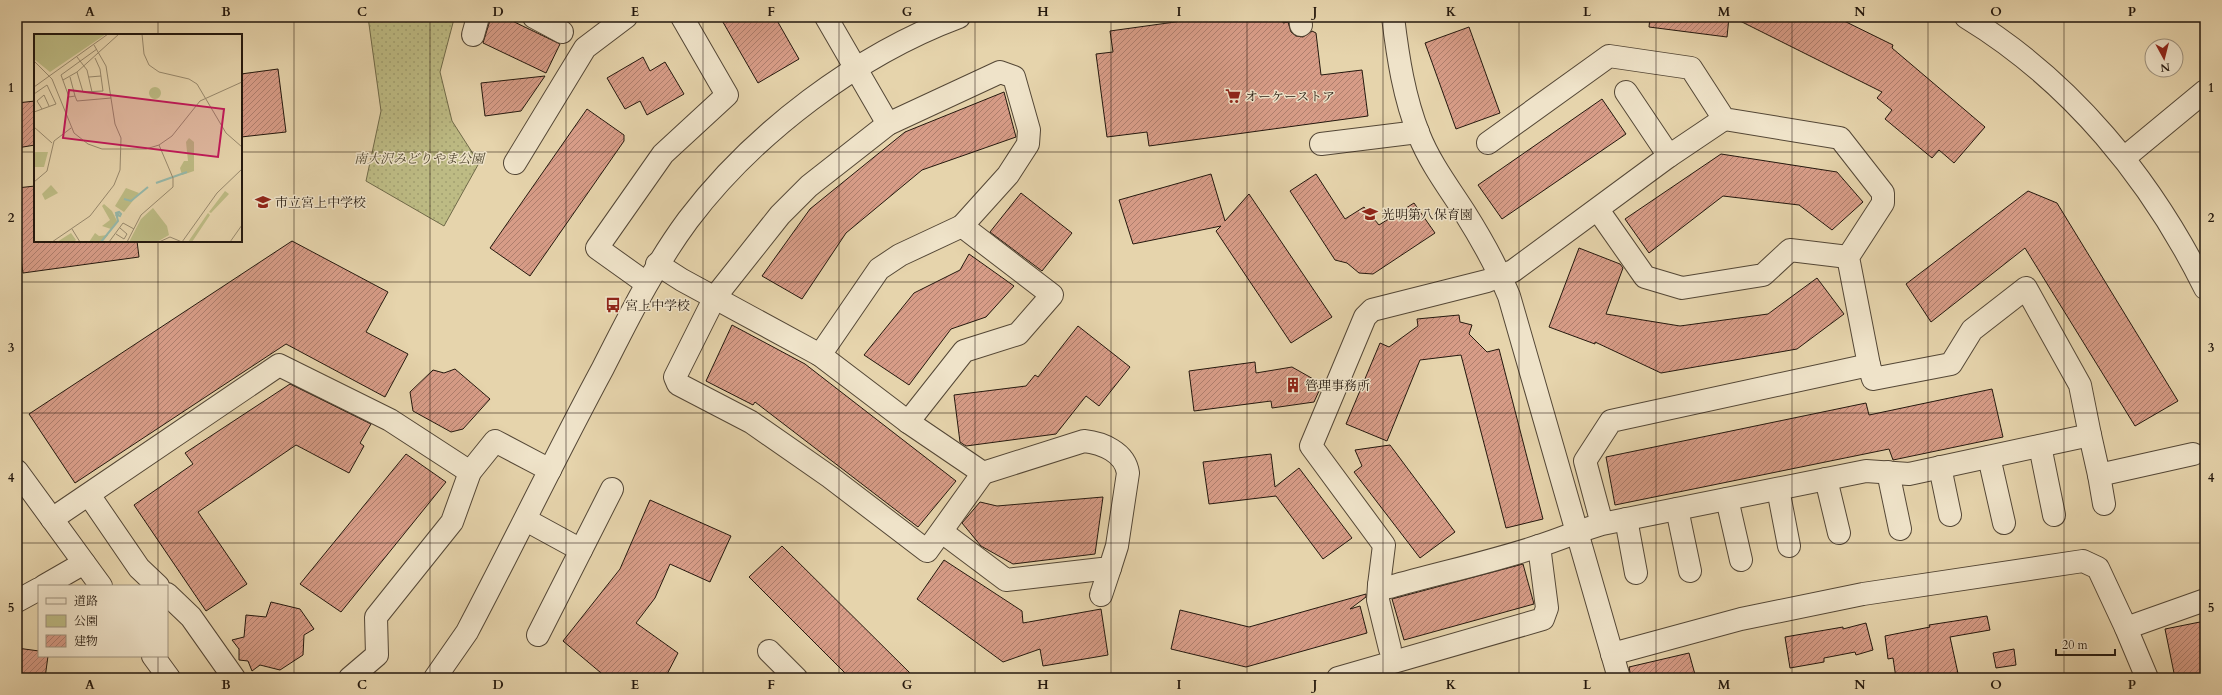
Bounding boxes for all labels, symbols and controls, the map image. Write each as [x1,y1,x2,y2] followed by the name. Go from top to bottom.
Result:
[85,3,95,21] text: A
[221,3,231,21] text: B
[357,3,367,21] text: C
[492,3,504,21] text: D
[631,3,639,21] text: E
[767,3,775,21] text: F
[902,3,913,21] text: G
[1037,3,1049,21] text: H
[1176,3,1182,21] text: I
[1311,3,1318,21] text: J
[1446,3,1457,21] text: K
[1583,3,1592,21] text: L
[1718,3,1731,21] text: M
[1854,3,1866,21] text: N
[1990,3,2002,21] text: O
[2128,3,2136,21] text: P
[34,34,242,242] inset map
[2144,38,2184,78] north arrow
[2159,59,2171,76] text: N
[8,79,14,97] text: 1
[2208,79,2214,97] text: 1
[1224,87,1242,105] supermarket icon: オーケーストア
[1245,88,1335,106] place label: オーケーストア
[354,150,486,168] park label: 南大沢みどりやま公園
[254,193,272,211] school or university icon: 市立宮上中学校
[275,194,366,212] place label: 市立宮上中学校
[1361,205,1379,223] school or university icon: 光明第八保育園
[1382,206,1473,224] place label: 光明第八保育園
[8,209,15,227] text: 2
[2208,209,2215,227] text: 2
[604,296,622,314] bus stop icon: 宮上中学校
[625,297,690,315] place label: 宮上中学校
[8,339,15,357] text: 3
[2208,339,2215,357] text: 3
[1284,376,1302,394] building icon: 管理事務所
[1305,377,1370,395] place label: 管理事務所
[8,469,15,487] text: 4
[2208,469,2215,487] text: 4
[38,585,168,657] legend
[74,593,98,609] text: 道路
[8,599,14,617] text: 5
[2208,599,2214,617] text: 5
[74,613,98,629] text: 公園
[2056,631,2115,657] scale bar
[74,633,98,649] text: 建物
[2062,637,2089,653] text: 20 m
[85,676,95,694] text: A
[221,676,231,694] text: B
[357,676,367,694] text: C
[492,676,504,694] text: D
[631,676,639,694] text: E
[767,676,775,694] text: F
[902,676,913,694] text: G
[1037,676,1049,694] text: H
[1176,676,1182,694] text: I
[1311,676,1318,694] text: J
[1446,676,1457,694] text: K
[1583,676,1592,694] text: L
[1718,676,1731,694] text: M
[1854,676,1866,694] text: N
[1990,676,2002,694] text: O
[2128,676,2136,694] text: P

